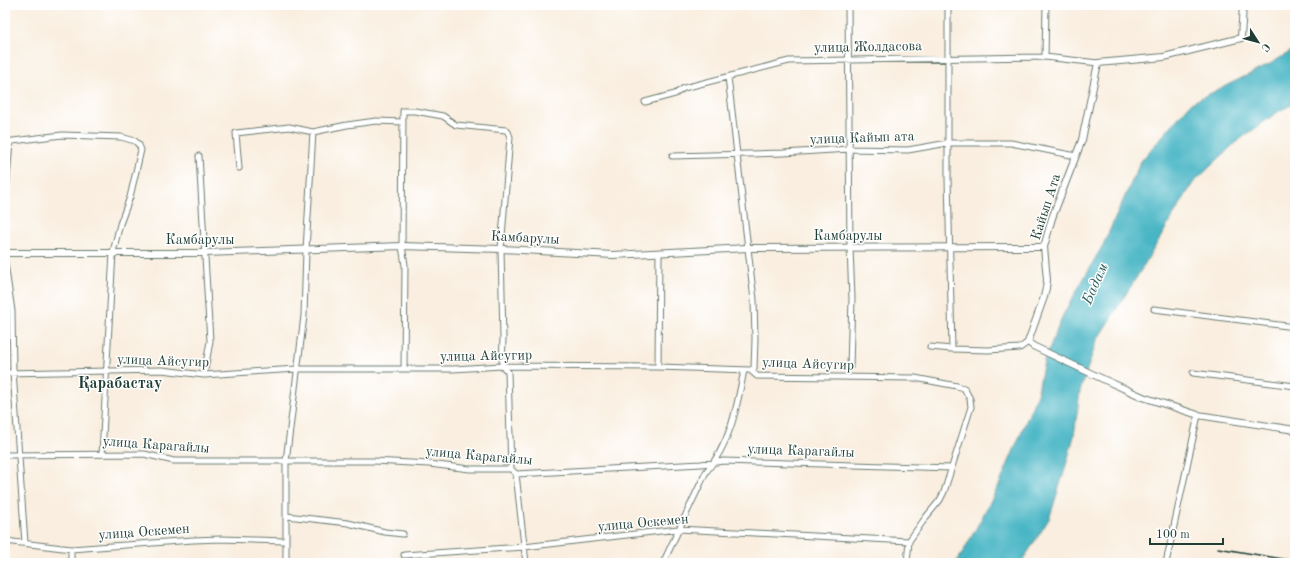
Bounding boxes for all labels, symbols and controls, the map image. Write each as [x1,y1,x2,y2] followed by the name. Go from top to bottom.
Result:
[1238,22,1278,62] north arrow
[814,39,922,55] street label: улица Жолдасова
[1258,41,1271,53] text: С
[809,129,915,147] street label: улица Кайып ата
[1029,172,1063,242] street label: Кайып Ата
[490,229,560,247] street label: Камбарулы
[814,229,882,243] street label: Камбарулы
[166,233,234,247] street label: Камбарулы
[1080,261,1112,308] water label: Бадам
[440,348,532,364] street label: улица Айсугир
[117,352,209,370] street label: улица Айсугир
[762,355,854,373] street label: улица Айсугир
[78,376,162,392] district label: Қарабастау
[102,434,210,456] street label: улица Карагайлы
[747,442,855,460] street label: улица Карагайлы
[425,444,533,468] street label: улица Карагайлы
[597,512,689,534] street label: улица Оскемен
[1150,520,1223,546] scale bar
[98,522,190,542] street label: улица Оскемен
[1156,529,1190,541] text: 100 m

